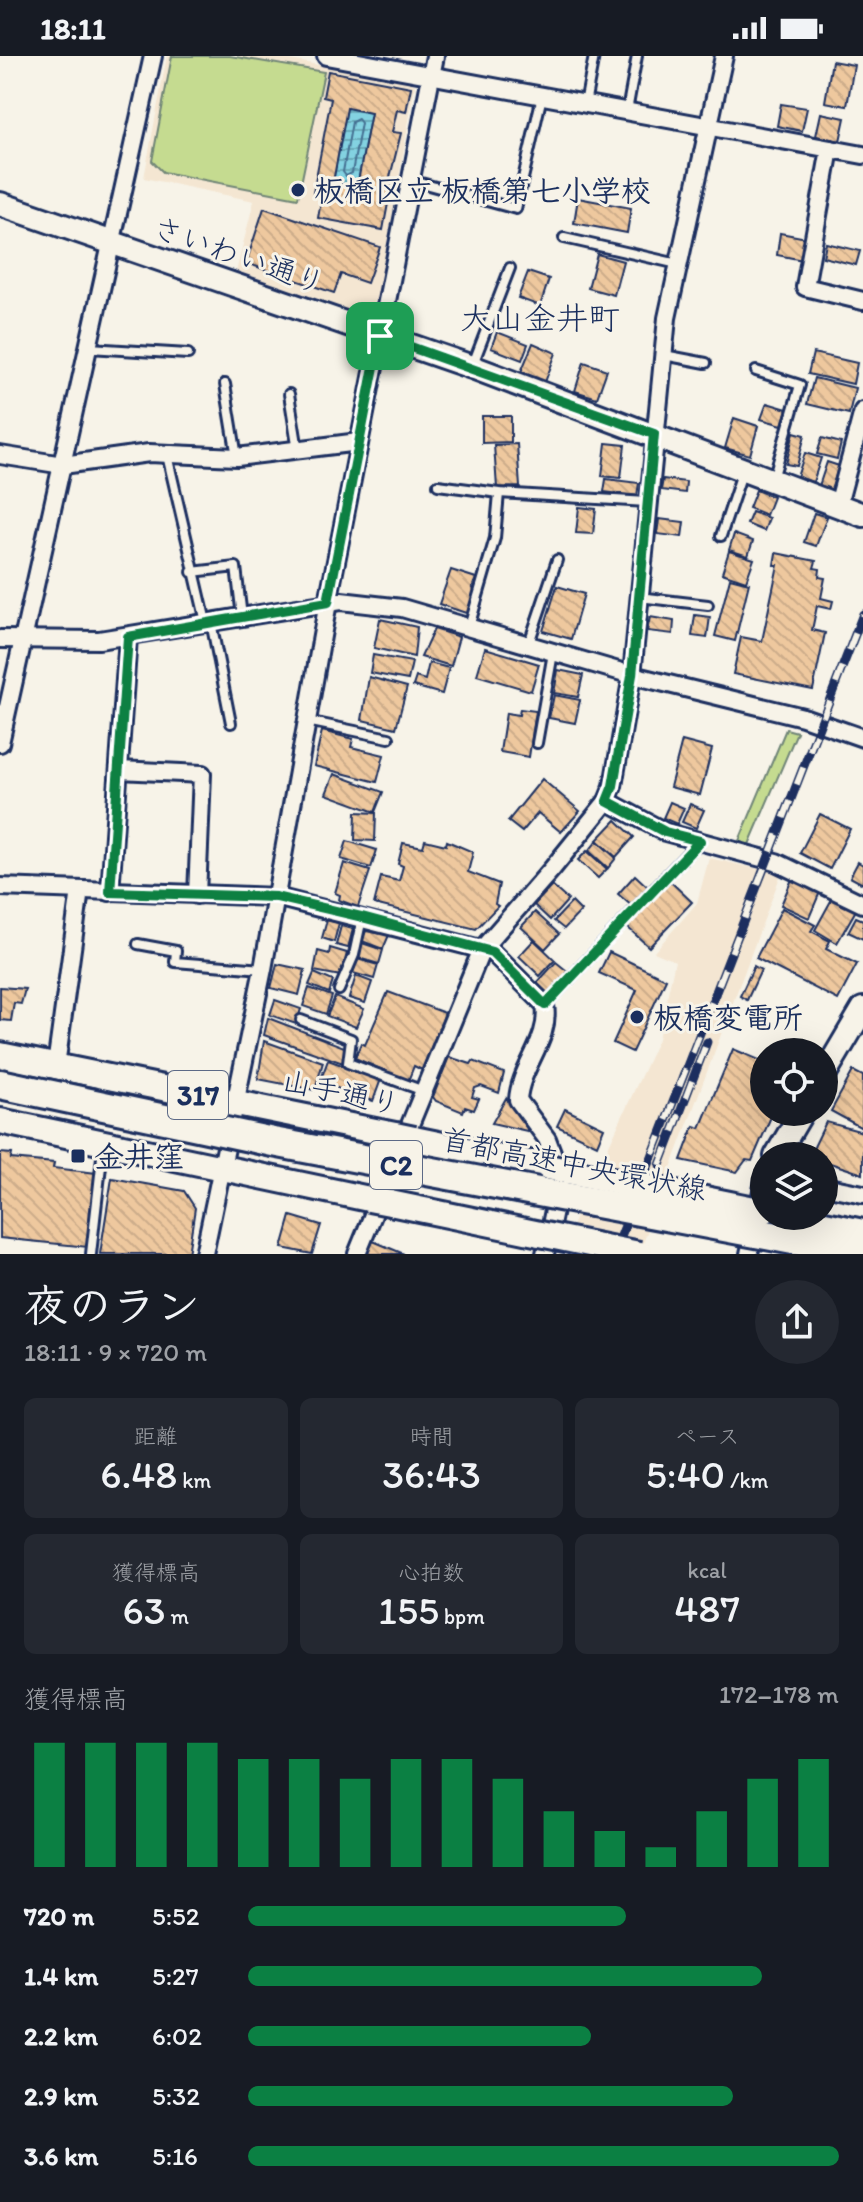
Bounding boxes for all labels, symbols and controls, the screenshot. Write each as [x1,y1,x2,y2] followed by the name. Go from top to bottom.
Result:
[40,10,106,47] text: 18:11
[314,172,651,209] place label: 板橋区立 板橋第七小学校
[289,181,307,199] marker: 板橋区立 板橋第七小学校
[148,208,330,302] street label: さいわい通り
[460,299,620,337] district label: 大山金井町
[346,302,414,370] pin
[358,314,402,358] icon: arrive
[653,999,803,1036] place label: 板橋変電所
[628,1008,646,1026] marker: 板橋変電所
[750,1038,838,1230] map controls
[750,1038,838,1126] button: locate
[278,1061,404,1123] street label: 山手通り
[168,1071,228,1119] road number: 317
[438,1120,710,1208] street label: 首都高速中央環状線
[94,1138,184,1175] place label: 金井窪
[370,1141,422,1189] road number: C2
[750,1142,838,1230] button: layers
[69,1147,87,1165] marker: 金井窪
[24,1279,200,1332] text: 夜のラン
[755,1280,839,1364] button: share
[24,1336,207,1368] text: 18:11 · 9 × 720 m
[134,1423,178,1450] text: 距離
[409,1423,454,1450] text: 時間
[675,1423,740,1450] text: ペース
[100,1450,177,1498] text: 6.48
[382,1450,481,1498] text: 36:43
[646,1450,725,1498] text: 5:40
[177,1467,211,1494] text: km
[725,1467,769,1494] text: /km
[688,1557,727,1584] text: kcal
[112,1559,200,1586] text: 獲得標高
[398,1559,465,1586] text: 心拍数
[674,1584,740,1632] text: 487
[123,1586,166,1634] text: 63
[378,1586,439,1634] text: 155
[166,1603,189,1630] text: m
[439,1603,485,1630] text: bpm
[719,1678,839,1710] text: 172–178 m
[24,1683,128,1715] text: 獲得標高
[24,1900,94,1932] text: 720 m
[152,1900,199,1932] text: 5:52
[24,1960,98,1992] text: 1.4 km
[152,1960,199,1992] text: 5:27
[24,2020,98,2052] text: 2.2 km
[152,2020,202,2052] text: 6:02
[24,2080,98,2112] text: 2.9 km
[152,2080,200,2112] text: 5:32
[24,2140,99,2172] text: 3.6 km
[152,2140,198,2172] text: 5:16

